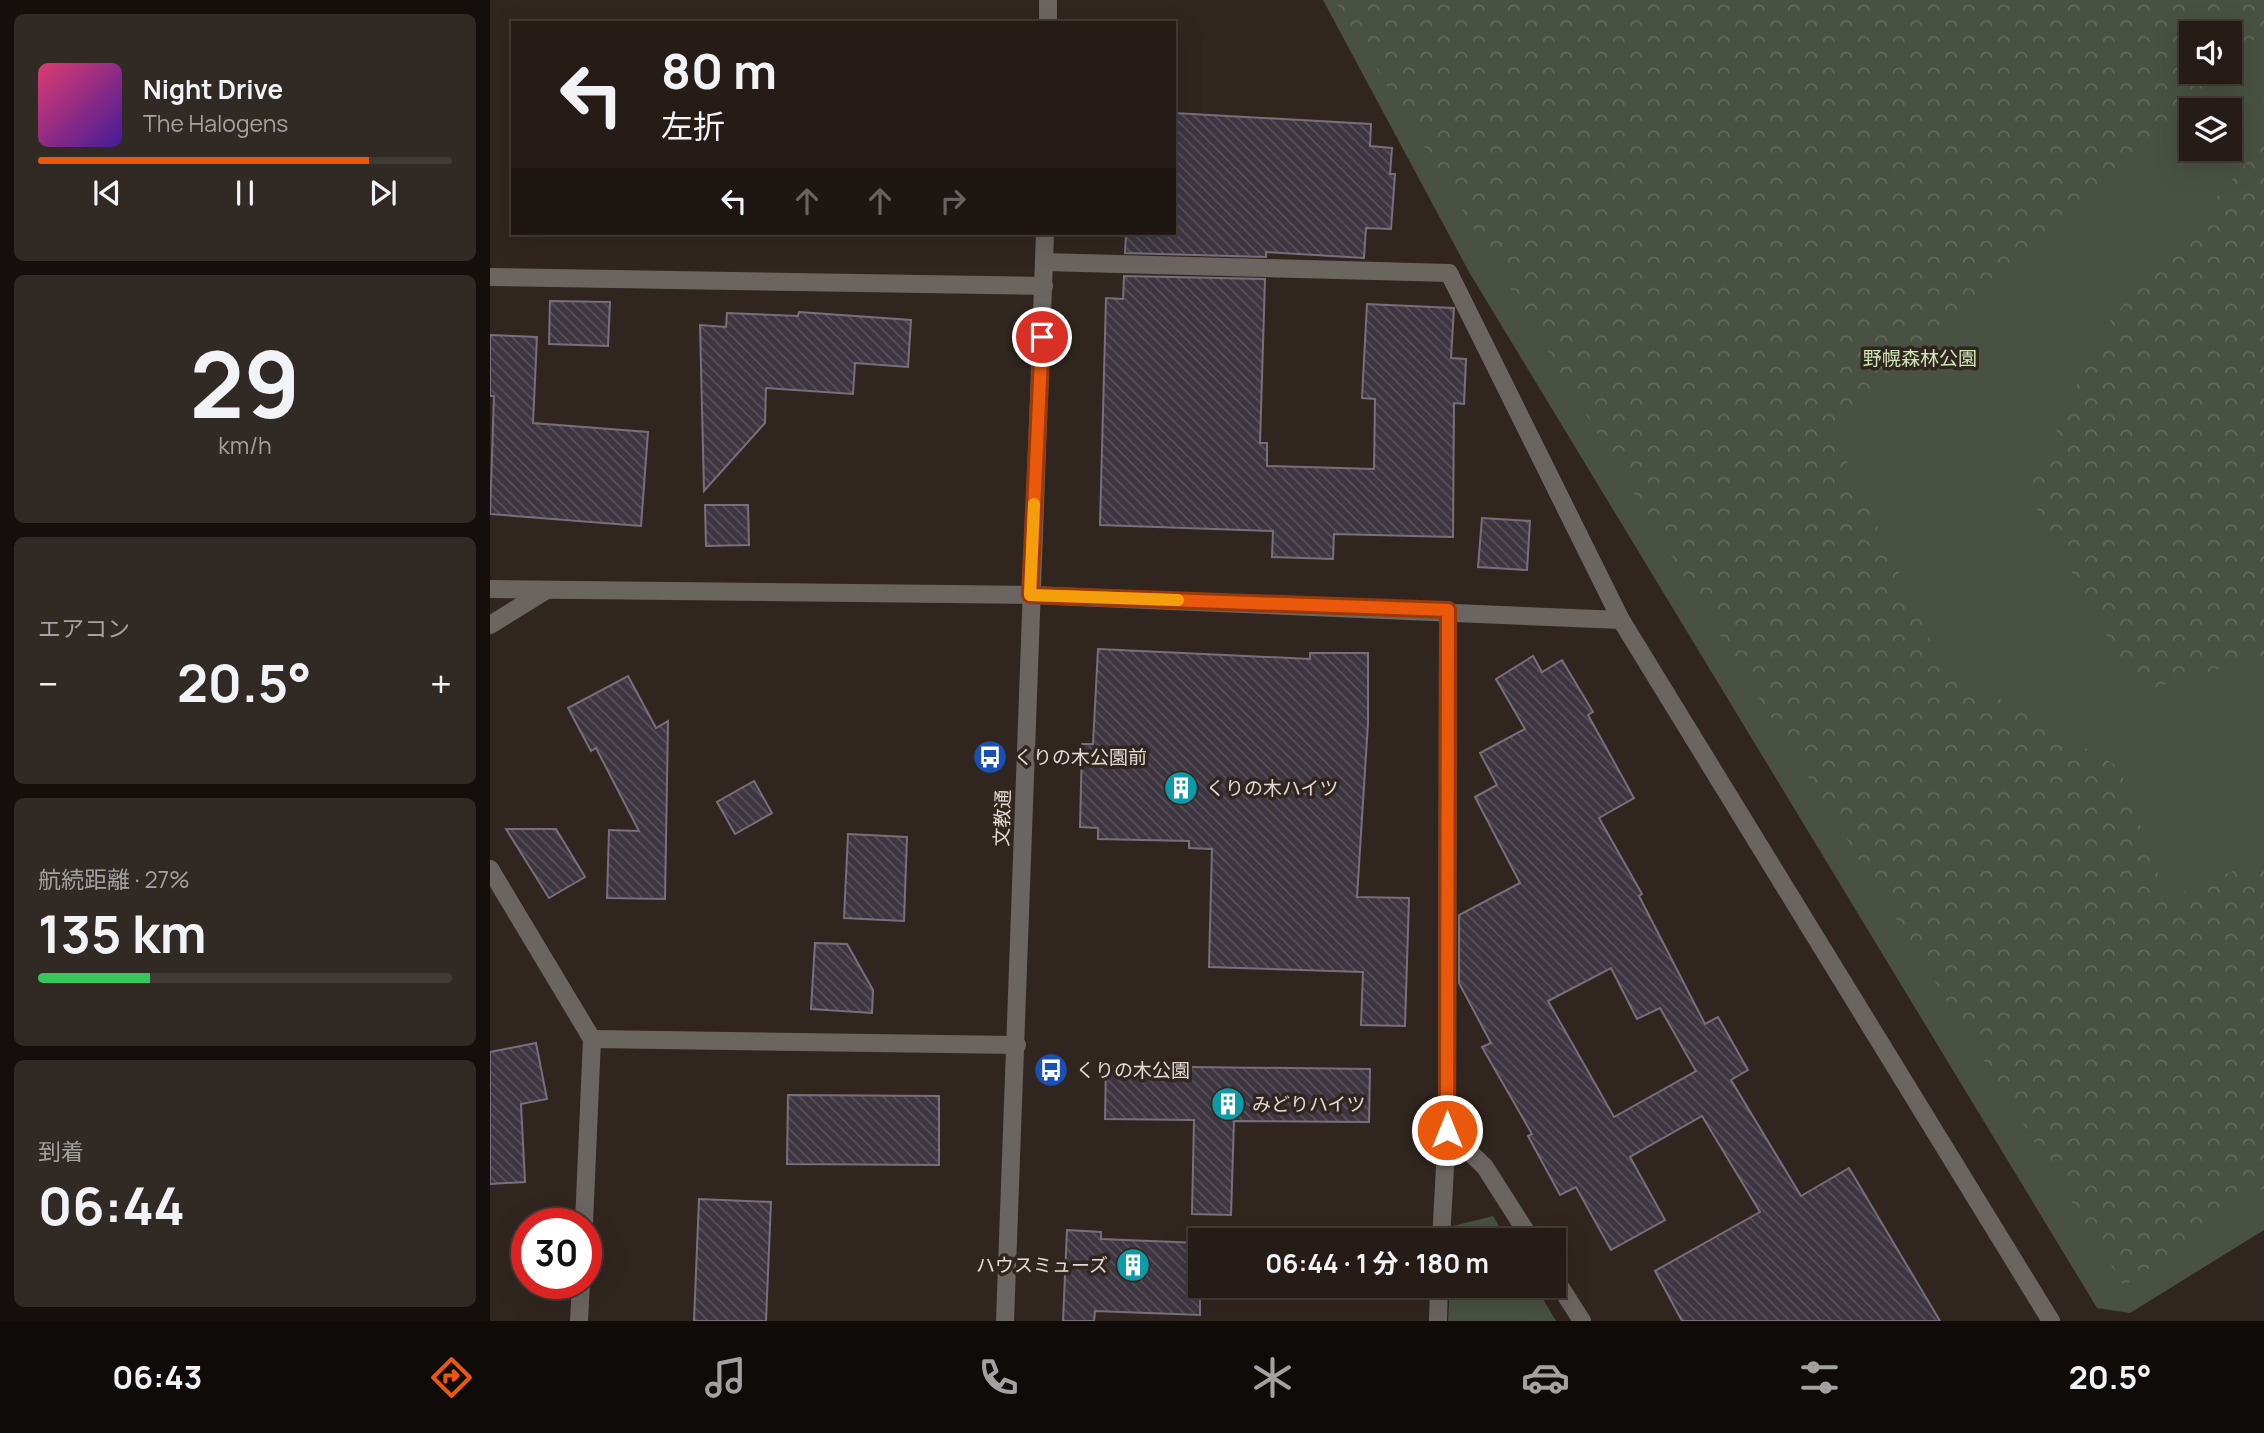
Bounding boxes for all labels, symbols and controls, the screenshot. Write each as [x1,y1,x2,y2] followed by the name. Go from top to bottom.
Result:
[2179,21,2242,161] map controls
[2179,21,2242,84] button: sound
[661,37,777,104] text: 80 m
[546,49,637,140] icon: left
[143,71,283,107] text: Night Drive
[2179,98,2242,161] button: layers
[661,104,725,148] text: 左折
[143,107,288,139] text: The Halogens
[88,174,126,212] icon: previous
[226,174,264,212] icon: pause
[364,174,402,212] icon: next
[715,182,753,220] icon: left
[788,182,826,220] icon: ahead
[861,182,899,220] icon: ahead
[934,182,972,220] icon: right
[1012,307,1072,367] pin
[1023,318,1061,356] icon: arrive
[190,321,300,445] text: 29
[1863,345,1977,371] park label: 野幌森林公園
[218,429,272,461] text: km/h
[38,612,130,644] text: エアコン
[177,647,312,718] text: 20.5°
[38,657,59,709] text: −
[430,657,452,709] text: +
[971,738,1009,776] bus stop icon: くりの木公園前
[1014,744,1147,770] place label: くりの木公園前
[1162,769,1200,807] building icon: くりの木ハイツ
[1206,775,1339,801] place label: くりの木ハイツ
[988,789,1016,847] street label: 文教通
[38,863,190,895] text: 航続距離 · 27%
[38,898,207,969] text: 135 km
[1032,1051,1070,1089] bus stop icon: くりの木公園
[1076,1057,1190,1083] place label: くりの木公園
[1209,1085,1247,1123] building icon: みどりハイツ
[1252,1091,1366,1117] place label: みどりハイツ
[1410,1093,1484,1167] position arrow
[38,1135,84,1167] text: 到着
[38,1170,185,1241] text: 06:44
[511,1208,602,1299] speed limit sign: 30
[1265,1245,1489,1281] text: 06:44 · 1 分 · 180 m
[1114,1246,1152,1284] building icon: ハウスミューズ
[976,1252,1108,1278] place label: ハウスミューズ
[427,1353,476,1402] icon: directions
[701,1353,750,1402] icon: music
[974,1353,1023,1402] icon: phone
[1248,1353,1297,1402] icon: climate
[1521,1353,1570,1402] icon: car
[1795,1353,1844,1402] icon: filters
[112,1355,202,1399] text: 06:43
[2069,1355,2152,1399] text: 20.5°

